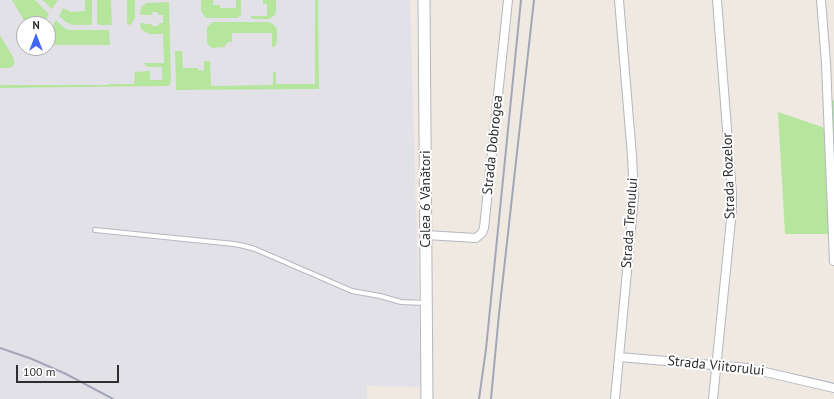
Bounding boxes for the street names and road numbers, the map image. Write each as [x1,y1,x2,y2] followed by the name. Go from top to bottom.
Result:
[479,94,507,196] street label: Strada Dobrogea
[719,132,739,220] street label: Strada Rozelor
[418,150,434,248] street label: Calea 6 Vânători
[618,177,642,269] street label: Strada Trenului
[667,353,765,379] street label: Strada Viitorului

